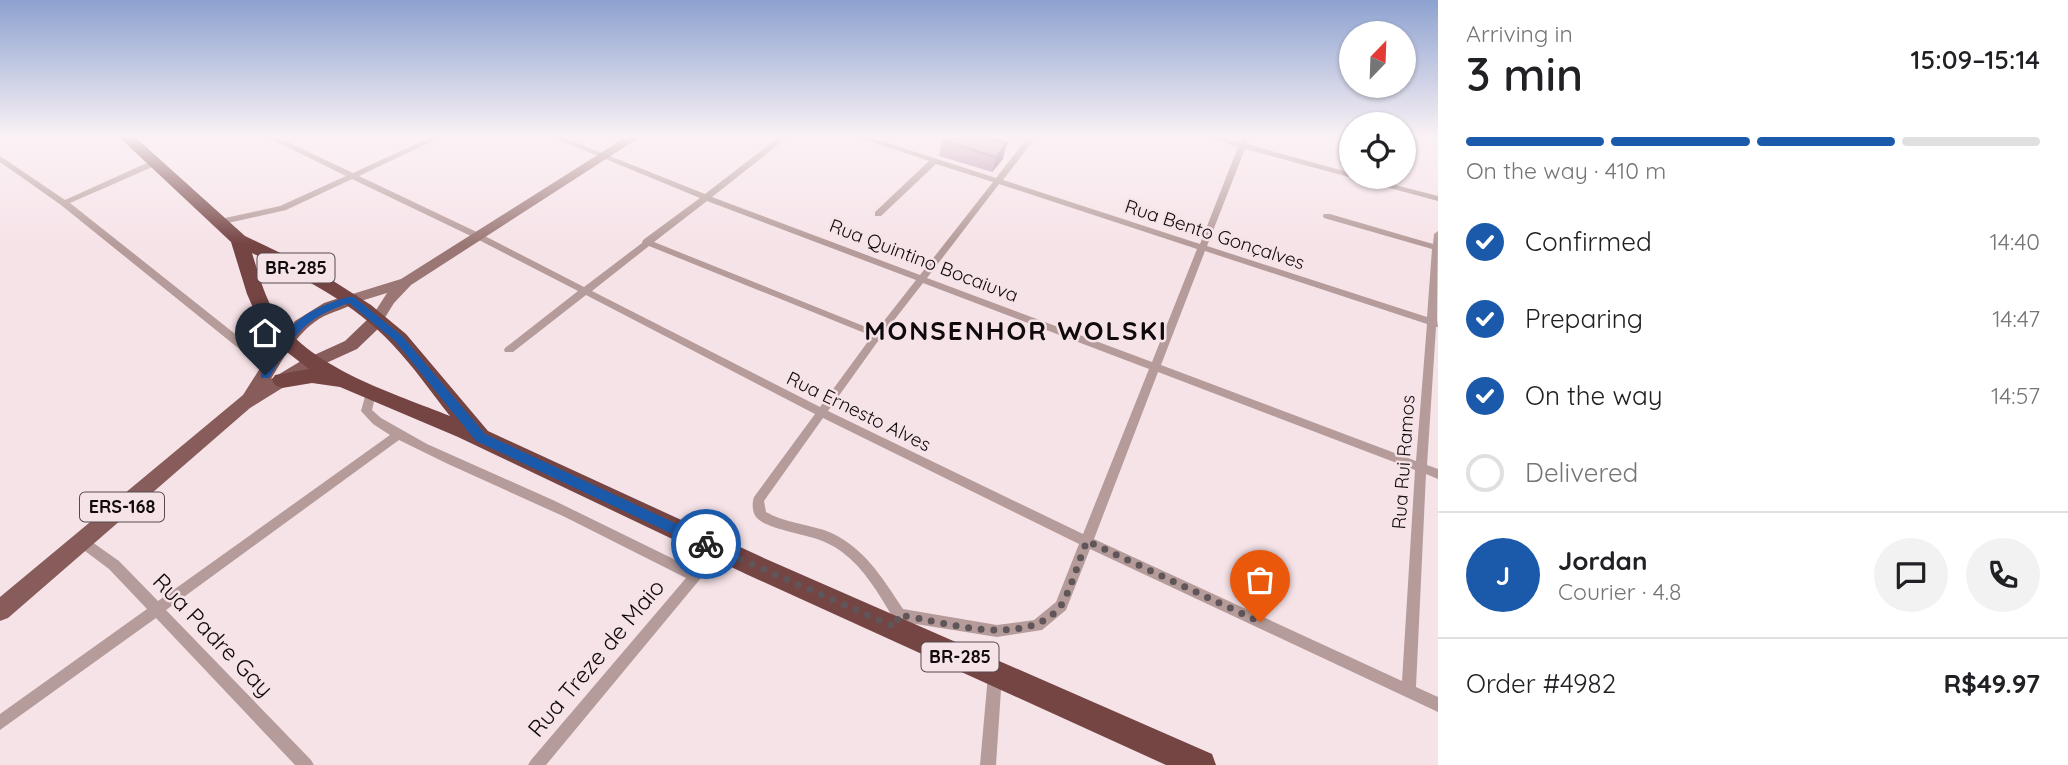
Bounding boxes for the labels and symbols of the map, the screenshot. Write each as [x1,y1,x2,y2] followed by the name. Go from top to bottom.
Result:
[1339,21,1416,98] north arrow
[1122,194,1308,274] street label: Rua Bento Gonçalves
[826,213,1022,307] street label: Rua Quintino Bocaiuva
[258,254,334,282] road number: BR-285
[235,303,295,375] pin
[864,314,1168,347] district label: MONSENHOR WOLSKI
[783,366,935,456] street label: Rua Ernesto Alves
[1386,394,1420,530] street label: Rua Rui Ramos
[80,492,164,522] road number: ERS-168
[671,509,741,579] courier
[1230,550,1290,622] pin
[147,567,280,703] street label: Rua Padre Gay
[521,573,670,743] street label: Rua Treze de Maio
[922,642,998,672] road number: BR-285

